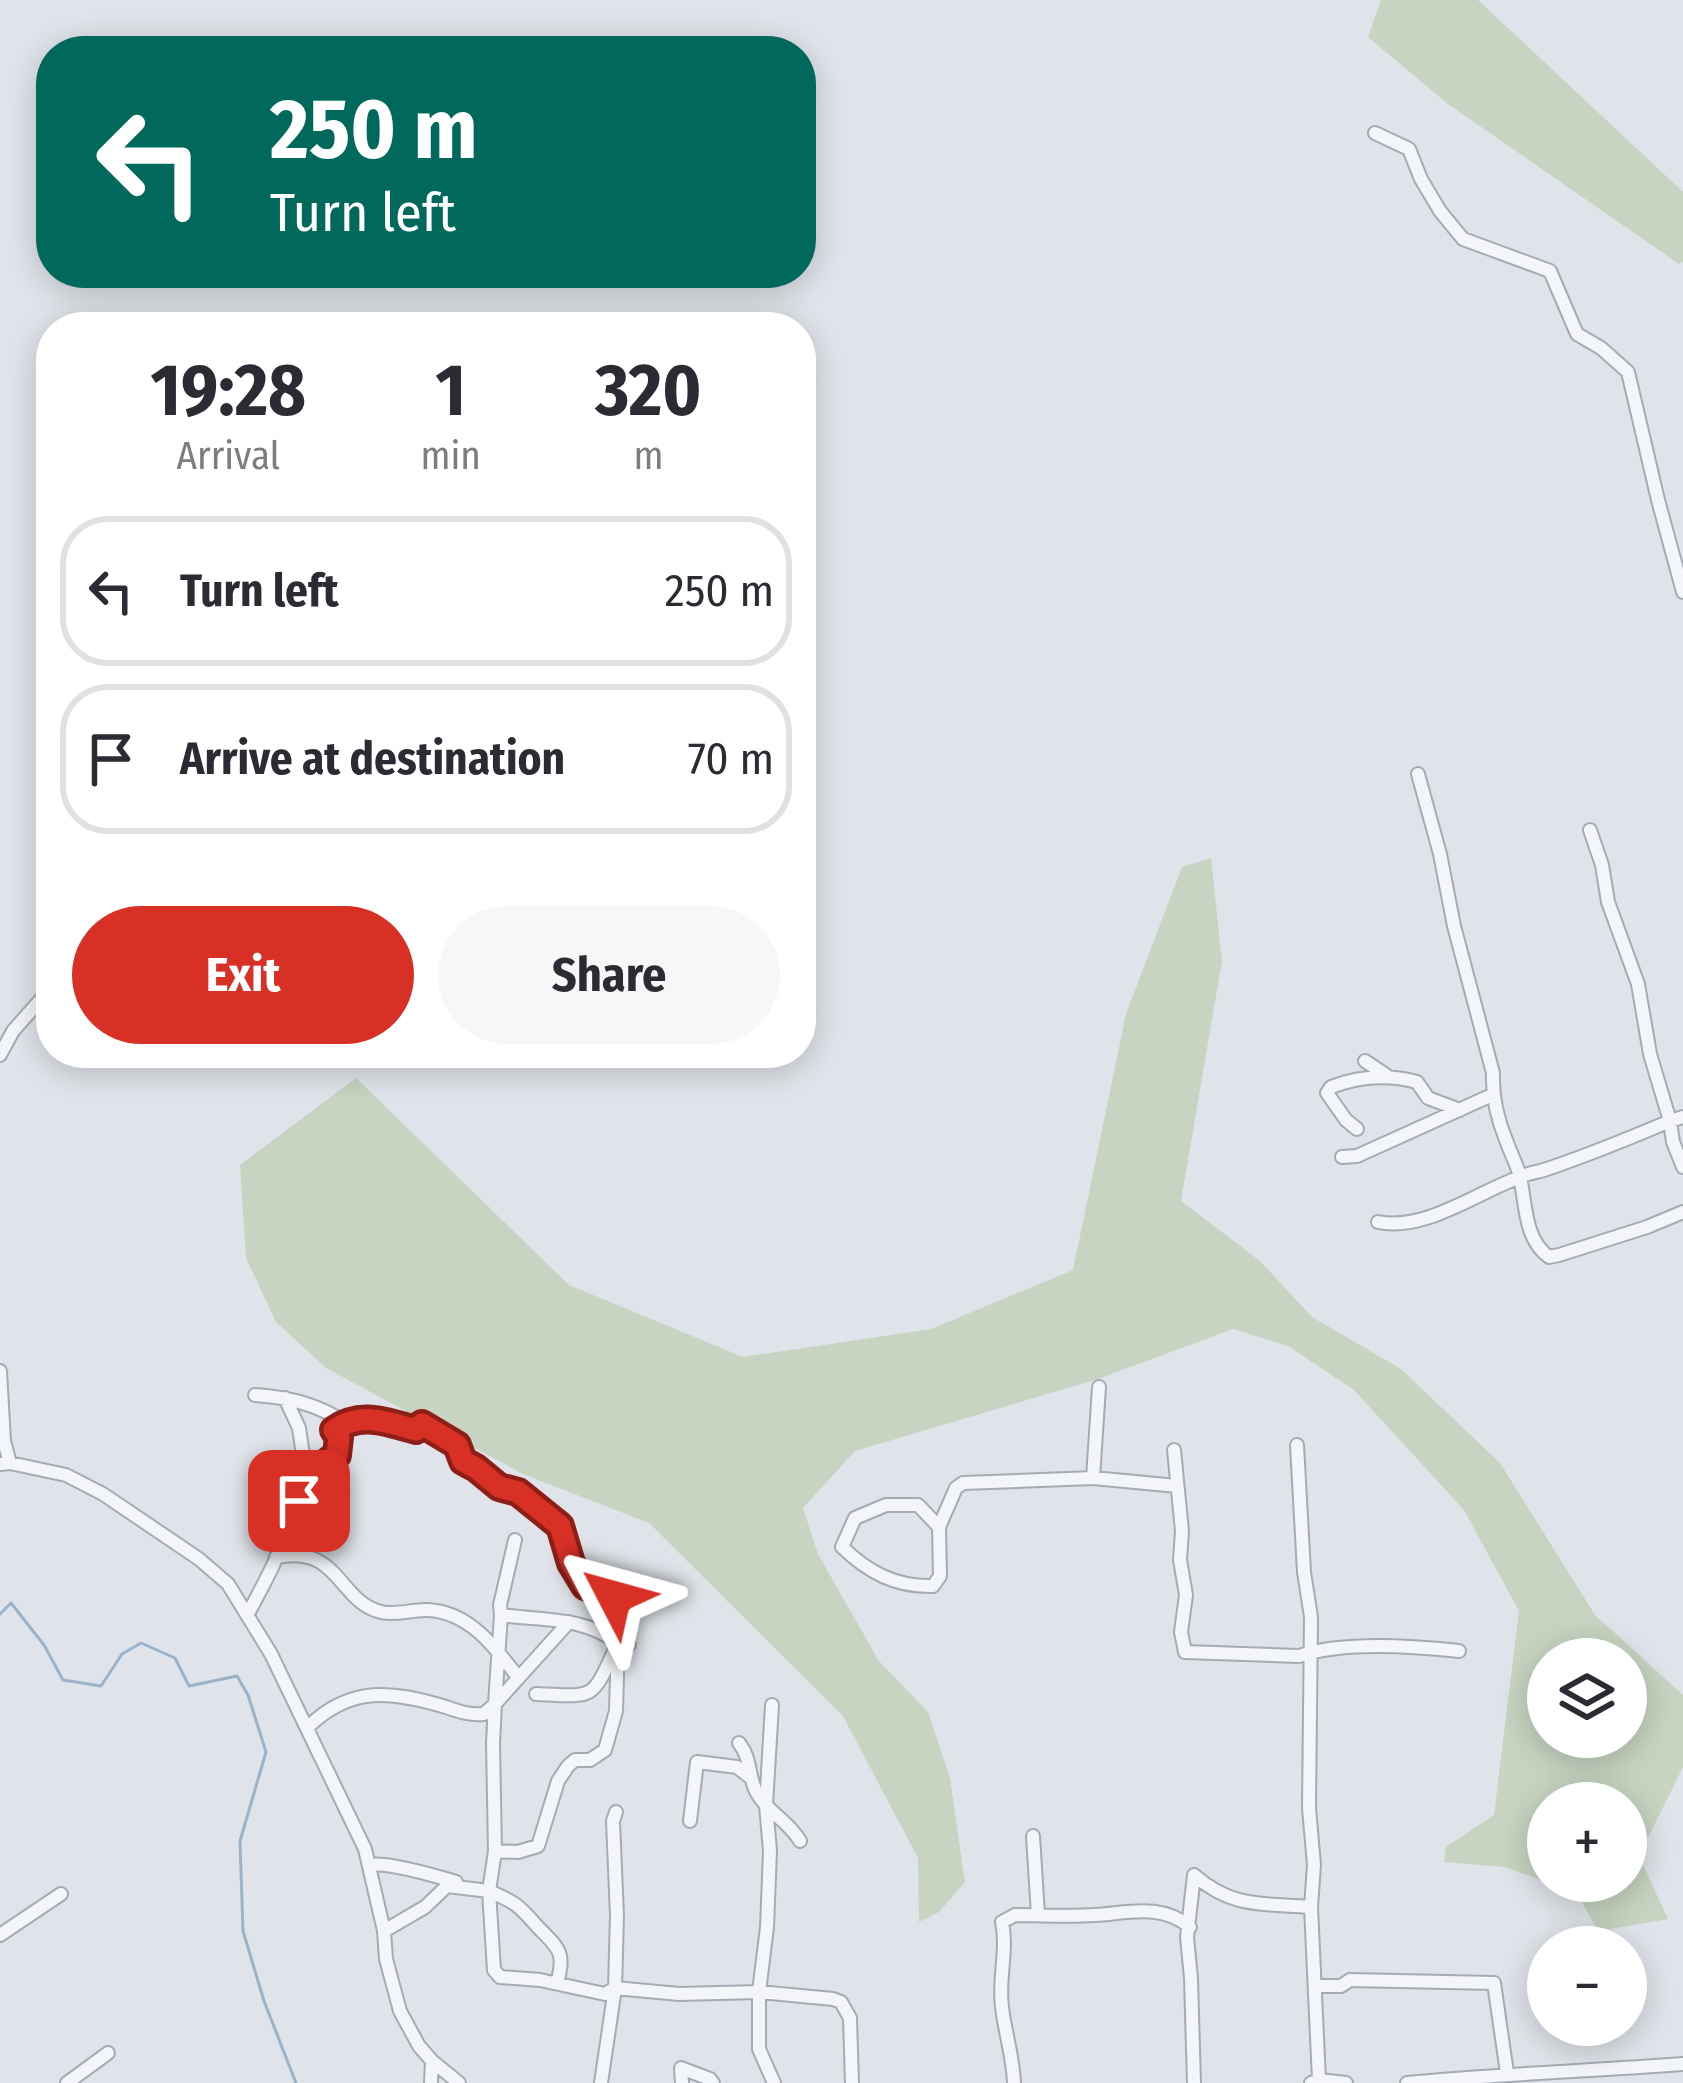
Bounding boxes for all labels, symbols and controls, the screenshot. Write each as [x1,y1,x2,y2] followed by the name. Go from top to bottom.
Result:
[270,79,478,180] text: 250 m
[72,84,228,240] icon: left
[270,181,456,245] text: Turn left
[150,348,306,434] text: 19:28
[435,348,466,434] text: 1
[595,348,702,434] text: 320
[177,433,280,479] text: Arrival
[421,433,481,479] text: min
[633,433,663,479] text: m
[78,558,144,624] icon: left
[180,564,339,618] text: Turn left
[665,564,774,618] text: 250 m
[78,726,144,792] icon: arrive
[180,732,565,786] text: Arrive at destination
[688,732,774,786] text: 70 m
[72,906,414,1044] button: Exit
[438,906,780,1044] button: Share
[248,1450,350,1552] pin
[266,1468,332,1534] icon: arrive
[551,1534,677,1660] position arrow
[1527,1638,1647,2046] map controls
[1527,1638,1647,1758] button: layers
[1527,1782,1647,1902] button: +
[1527,1926,1647,2046] button: −

